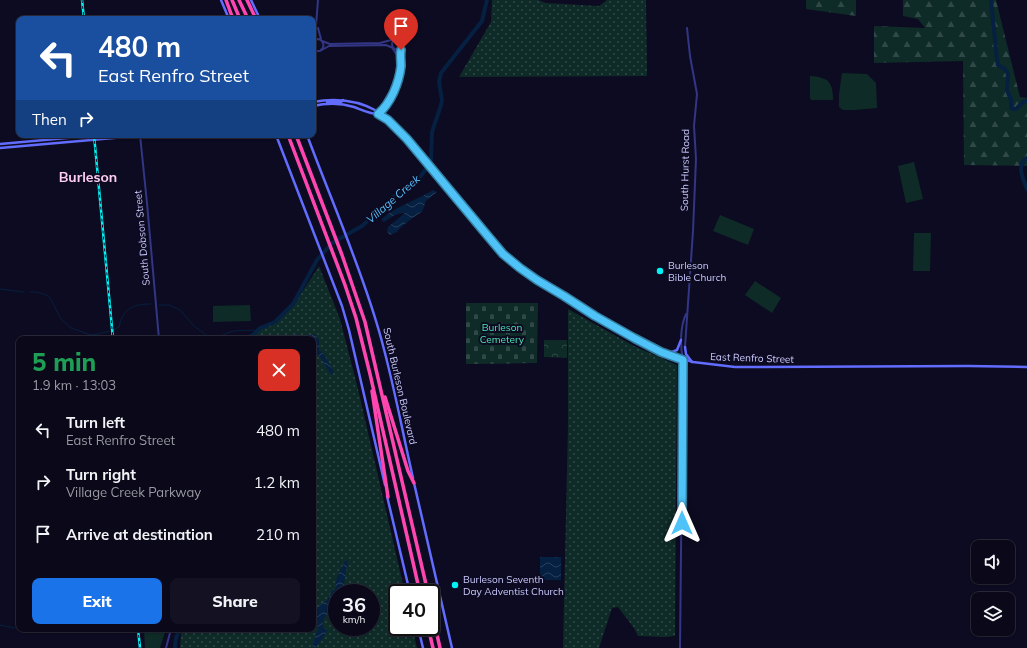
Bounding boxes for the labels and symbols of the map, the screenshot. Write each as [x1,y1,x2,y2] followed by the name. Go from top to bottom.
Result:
[384,9,418,50] pin
[678,129,692,211] street label: South Hurst Road
[59,168,117,186] district label: Burleson
[363,172,423,226] water label: Village Creek
[131,189,153,286] street label: South Dobson Street
[668,259,727,284] place label: Burleson Bible Church
[655,266,665,276] marker: Burleson Bible Church
[480,321,525,346] park label: Burleson Cemetery
[380,326,420,446] street label: South Burleson Boulevard
[710,350,795,366] street label: East Renfro Street
[661,502,703,544] position arrow
[463,573,564,598] place label: Burleson Seventh Day Adventist Church
[450,580,460,590] marker: Burleson Seventh Day Adventist Church
[388,584,440,636] speed limit sign: 40

